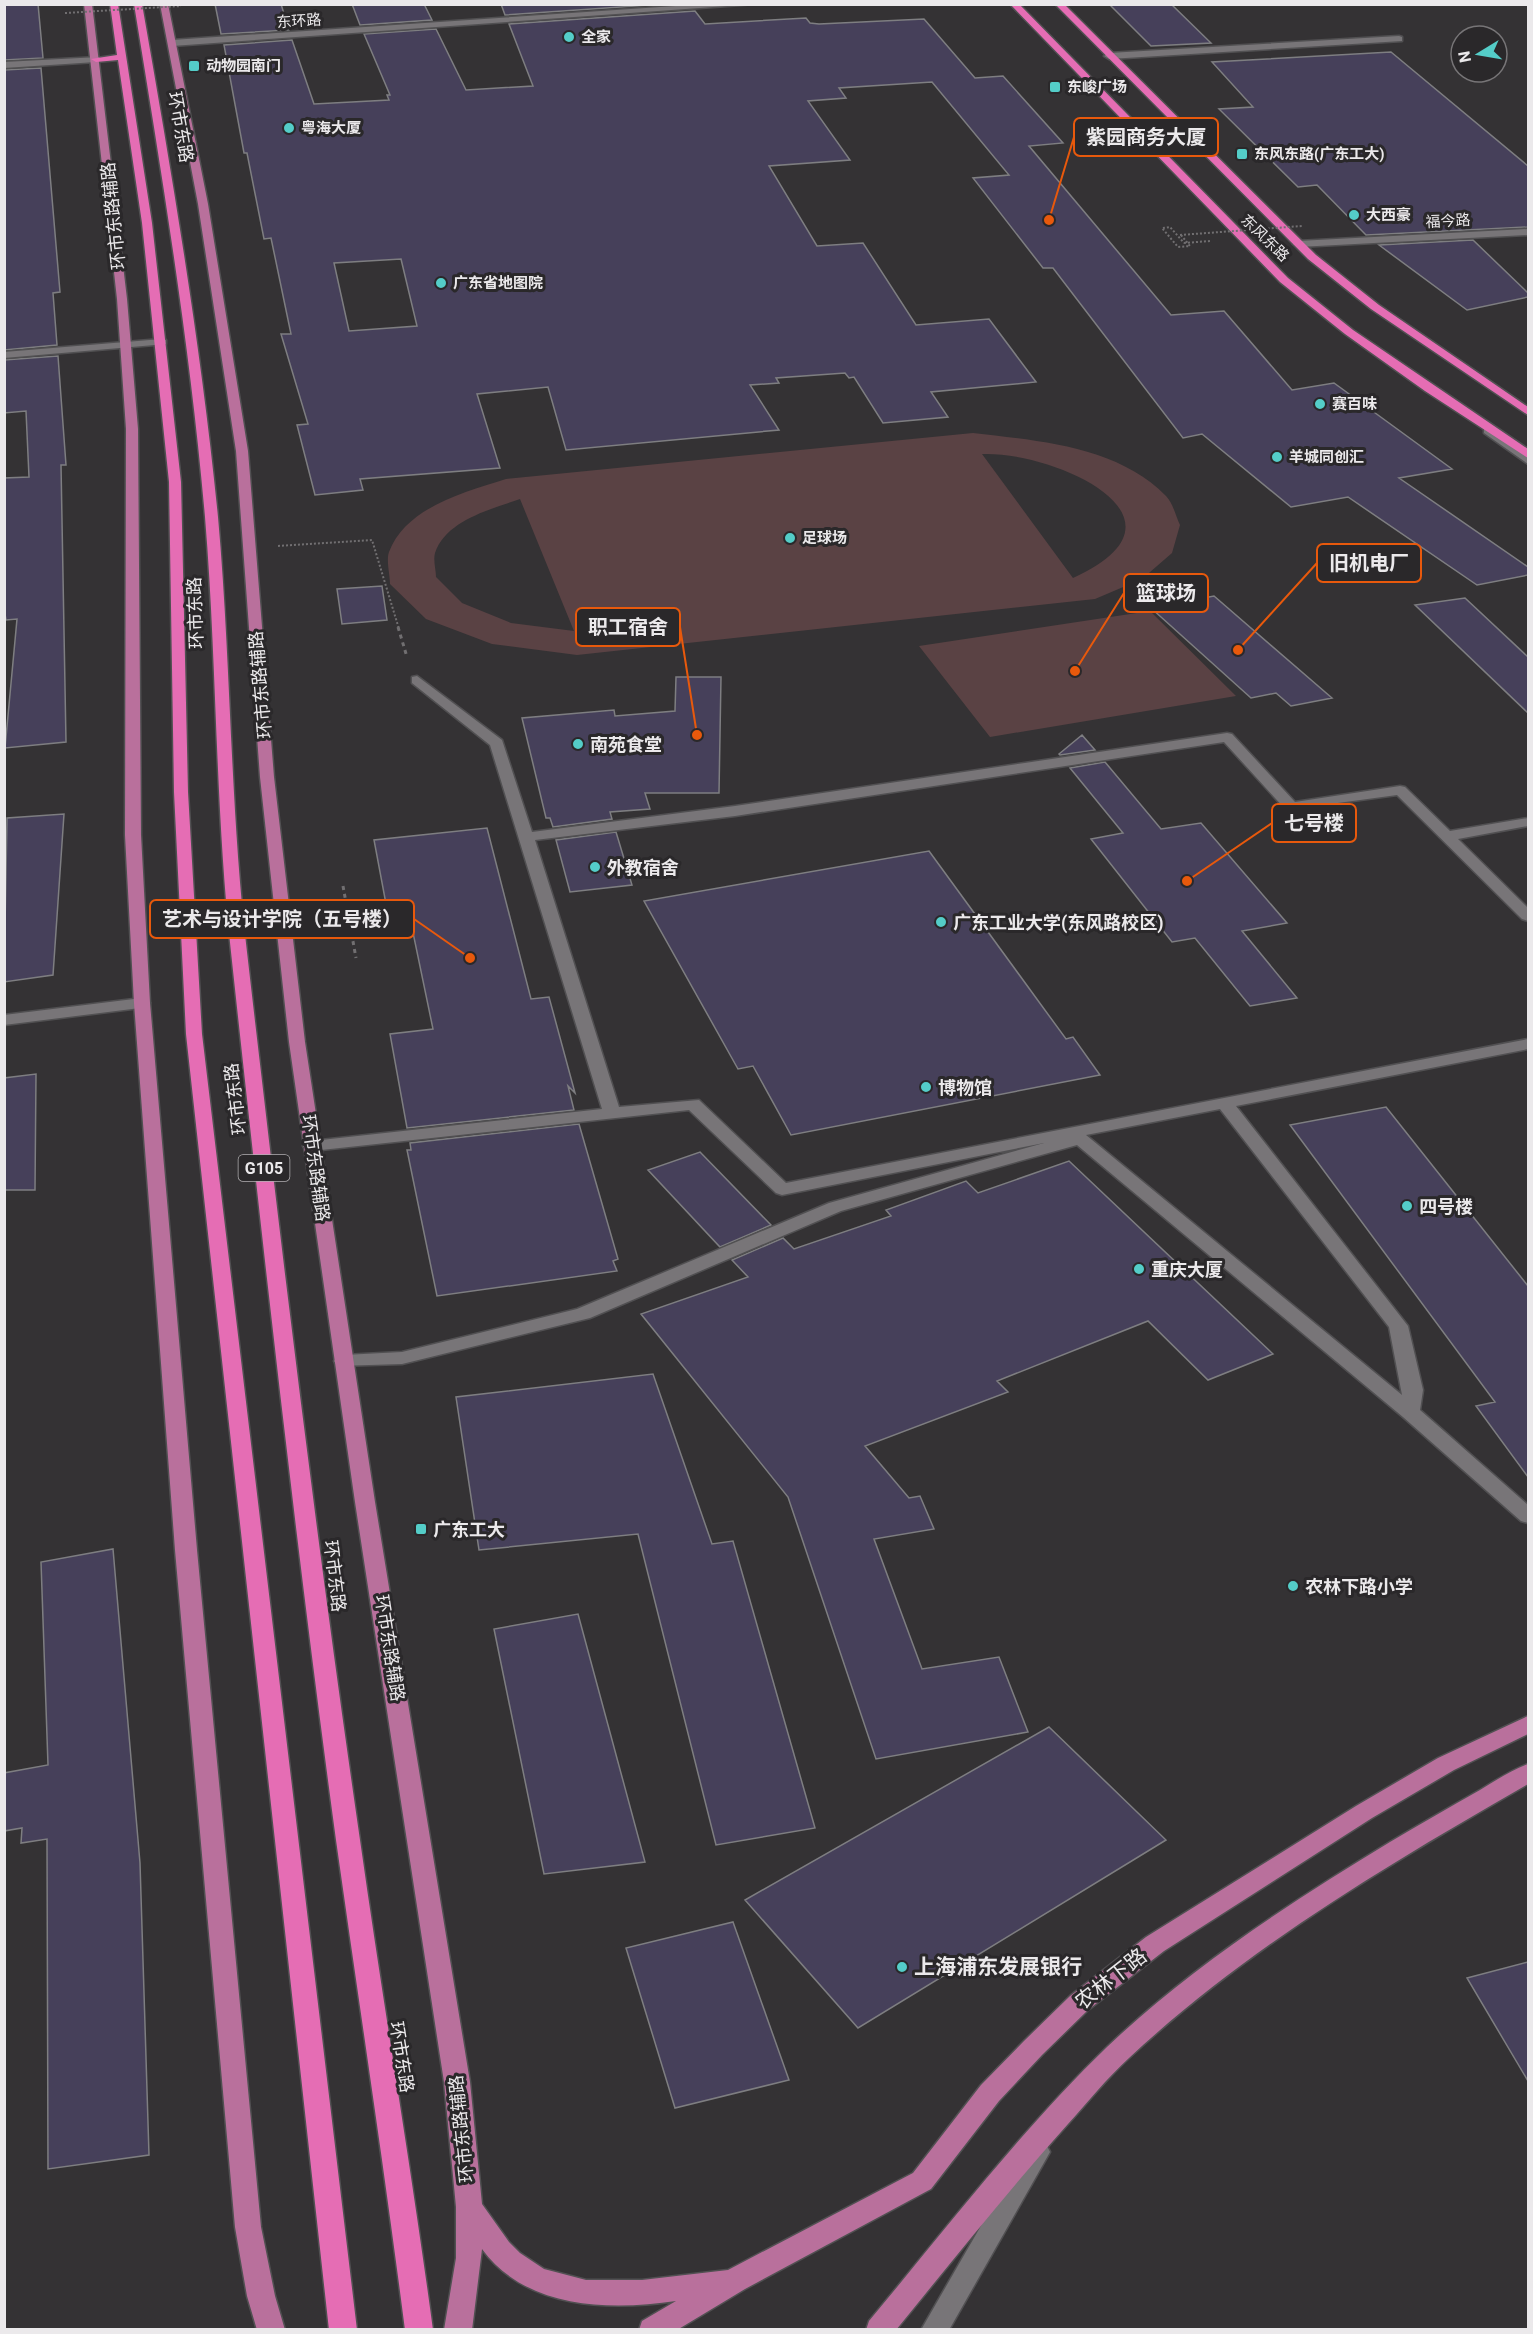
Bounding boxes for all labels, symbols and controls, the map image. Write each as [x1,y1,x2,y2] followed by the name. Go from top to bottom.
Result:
[276,10,322,32] street label: 东环路
[1449,24,1509,84] north arrow
[581,28,611,46] place label: 全家
[562,30,576,44] marker: 全家
[1454,49,1475,64] text: N
[206,57,281,75] place label: 动物园南门
[187,59,201,73] marker: 动物园南门
[1067,78,1127,96] place label: 东峻广场
[1048,80,1062,94] marker: 东峻广场
[164,90,198,164] street label: 环市东路
[1074,118,1218,156] callout: 紫园商务大厦
[301,119,361,137] place label: 粤海大厦
[282,121,296,135] marker: 粤海大厦
[1086,125,1206,149] text: 紫园商务大厦
[1254,145,1385,163] place label: 东风东路(广东工大)
[1235,147,1249,161] marker: 东风东路(广东工大)
[97,161,129,271] street label: 环市东路辅路
[1366,206,1411,224] place label: 大西豪
[1347,208,1361,222] marker: 大西豪
[1237,211,1293,265] street label: 东风东路
[1425,211,1471,231] street label: 福今路
[453,274,543,292] place label: 广东省地图院
[434,276,448,290] marker: 广东省地图院
[1332,395,1377,413] place label: 赛百味
[1313,397,1327,411] marker: 赛百味
[1289,448,1364,466] place label: 羊城同创汇
[1270,450,1284,464] marker: 羊城同创汇
[802,529,847,547] place label: 足球场
[783,531,797,545] marker: 足球场
[1317,544,1421,582] callout: 旧机电厂
[1329,551,1409,575] text: 旧机电厂
[1124,574,1208,612] callout: 篮球场
[183,577,207,649] street label: 环市东路
[1136,581,1196,605] text: 篮球场
[576,608,680,646] callout: 职工宿舍
[588,615,668,639] text: 职工宿舍
[245,630,275,740] street label: 环市东路辅路
[590,734,662,755] place label: 南苑食堂
[571,737,585,751] marker: 南苑食堂
[1272,804,1356,842] callout: 七号楼
[1284,811,1344,835] text: 七号楼
[607,857,679,878] place label: 外教宿舍
[588,860,602,874] marker: 外教宿舍
[150,900,414,938] callout: 艺术与设计学院（五号楼）
[162,907,402,931] text: 艺术与设计学院（五号楼）
[953,912,1164,934] place label: 广东工业大学(东风路校区)
[934,915,948,929] marker: 广东工业大学(东风路校区)
[220,1062,250,1136] street label: 环市东路
[938,1077,992,1098] place label: 博物馆
[919,1080,933,1094] marker: 博物馆
[298,1113,334,1223] street label: 环市东路辅路
[238,1155,290,1181] road number: G105
[1419,1196,1473,1217] place label: 四号楼
[1400,1199,1414,1213] marker: 四号楼
[1151,1259,1223,1280] place label: 重庆大厦
[1132,1262,1146,1276] marker: 重庆大厦
[433,1519,505,1540] place label: 广东工大
[414,1522,428,1536] marker: 广东工大
[320,1539,350,1613] street label: 环市东路
[1305,1576,1413,1597] place label: 农林下路小学
[1286,1579,1300,1593] marker: 农林下路小学
[371,1593,409,1703] street label: 环市东路辅路
[1071,1944,1151,2014] street label: 农林下路
[914,1955,1082,1979] place label: 上海浦东发展银行
[895,1960,909,1974] marker: 上海浦东发展银行
[386,2020,418,2094] street label: 环市东路
[445,2074,477,2184] street label: 环市东路辅路

